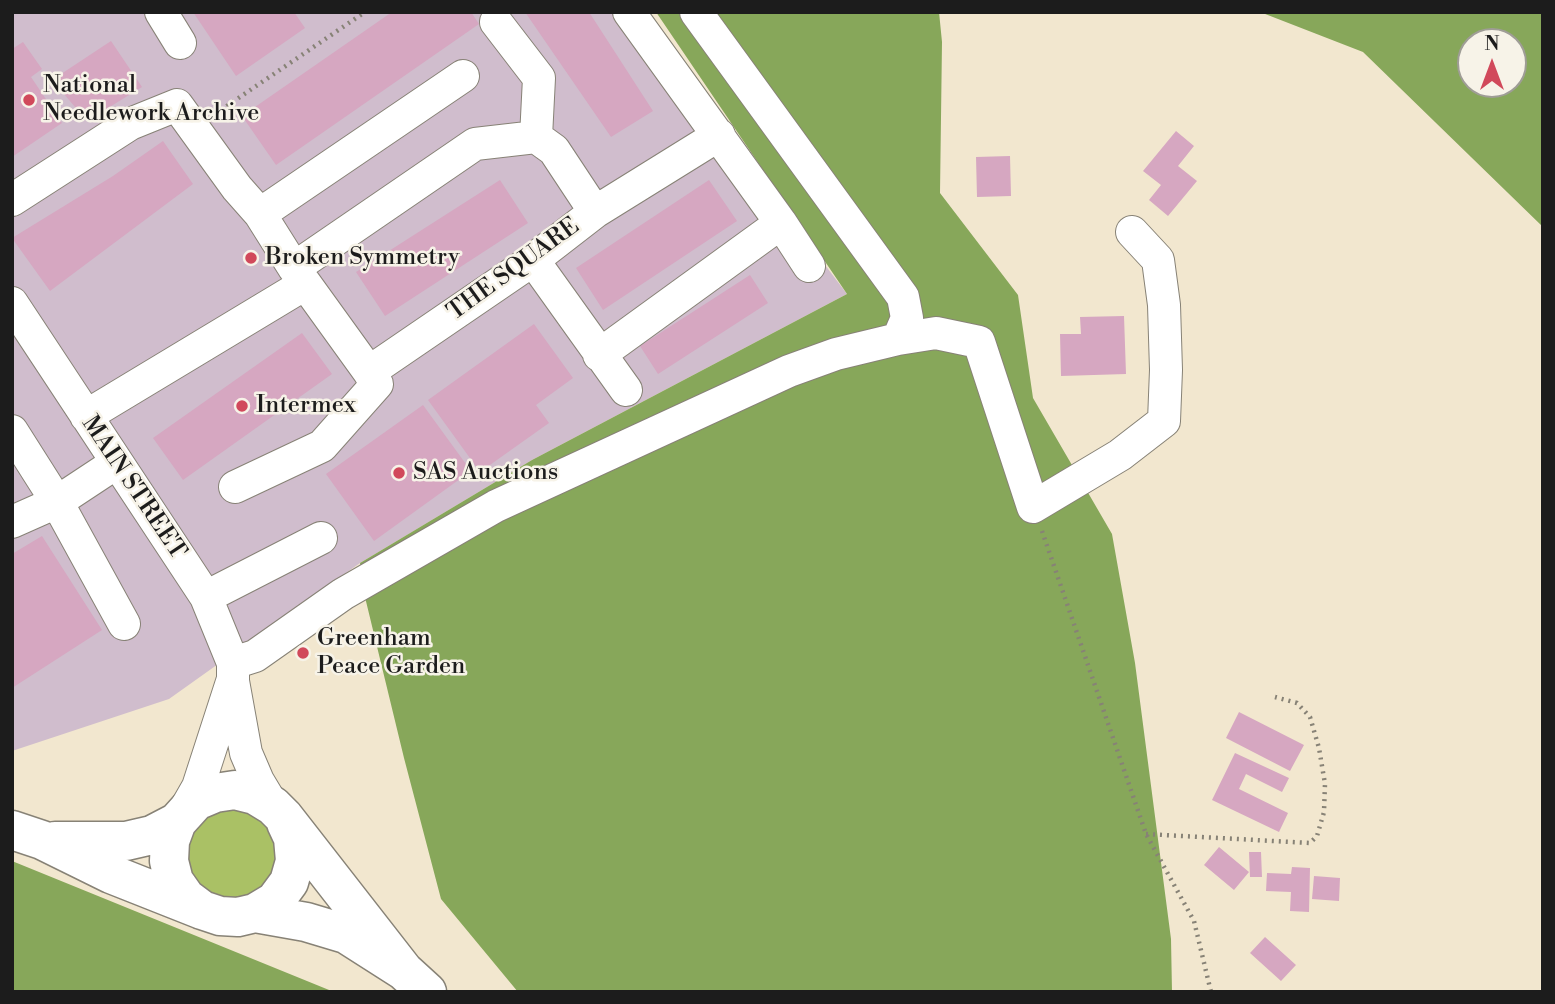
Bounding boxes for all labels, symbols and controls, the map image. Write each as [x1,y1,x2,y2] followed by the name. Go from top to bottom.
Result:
[1457,28,1527,98] north arrow
[1484,32,1500,56] text: N
[43,72,259,128] place label: National Needlework Archive
[21,92,37,108] marker: National Needlework Archive
[442,213,586,327] street label: THE SQUARE
[265,244,460,272] place label: Broken Symmetry
[243,250,259,266] marker: Broken Symmetry
[256,392,356,420] place label: Intermex
[234,398,250,414] marker: Intermex
[75,411,191,565] street label: MAIN STREET
[413,459,558,487] place label: SAS Auctions
[391,465,407,481] marker: SAS Auctions
[317,625,465,681] place label: Greenham Peace Garden
[295,645,311,661] marker: Greenham Peace Garden

